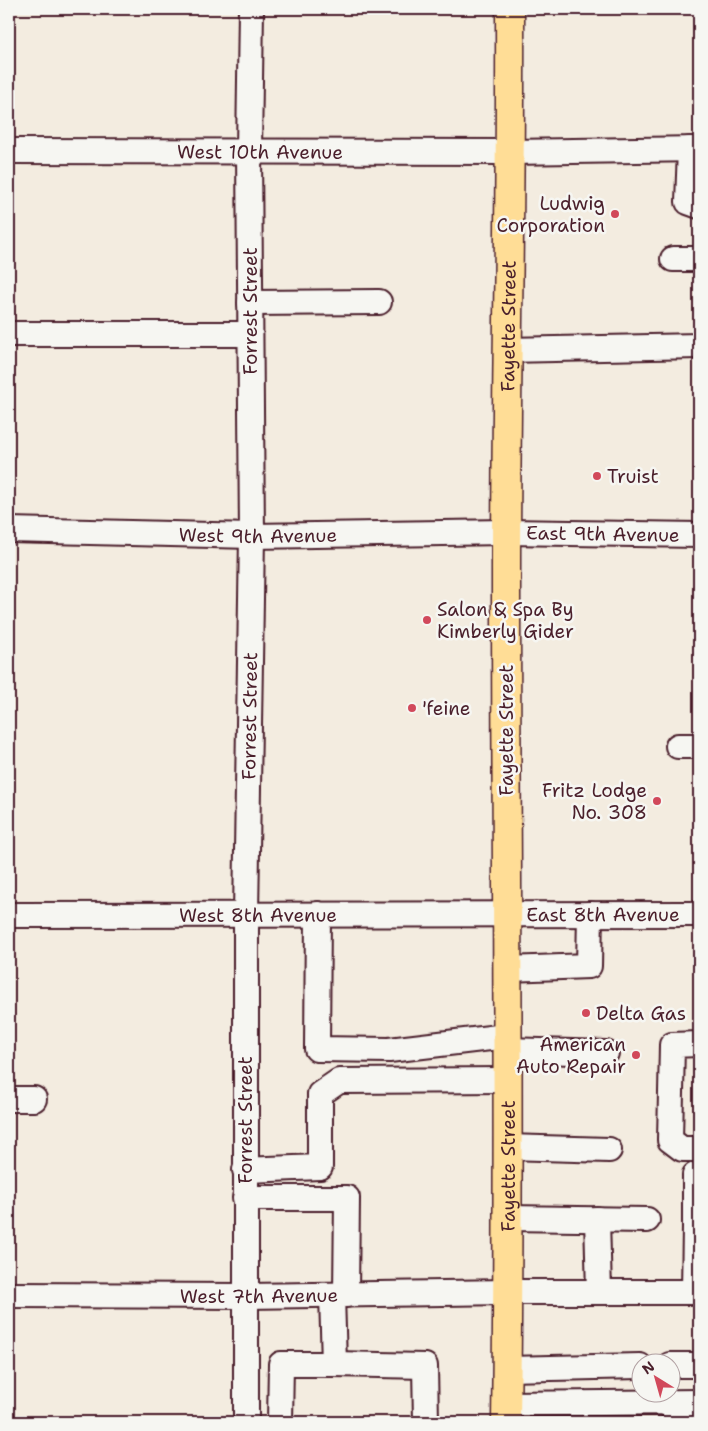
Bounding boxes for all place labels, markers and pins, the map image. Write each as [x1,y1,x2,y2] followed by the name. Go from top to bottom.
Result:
[497,191,605,238] place label: Ludwig Corporation
[609,208,621,220] marker: Ludwig Corporation
[607,464,659,489] place label: Truist
[591,470,603,482] marker: Truist
[437,597,574,644] place label: Salon & Spa By Kimberly Gider
[421,614,433,626] marker: Salon & Spa By Kimberly Gider
[422,696,471,721] place label: 'feine
[406,702,418,714] marker: 'feine
[542,778,647,825] place label: Fritz Lodge No. 308
[651,795,663,807] marker: Fritz Lodge No. 308
[596,1001,686,1026] place label: Delta Gas
[580,1007,592,1019] marker: Delta Gas
[516,1032,626,1079] place label: American Auto Repair
[630,1049,642,1061] marker: American Auto Repair

